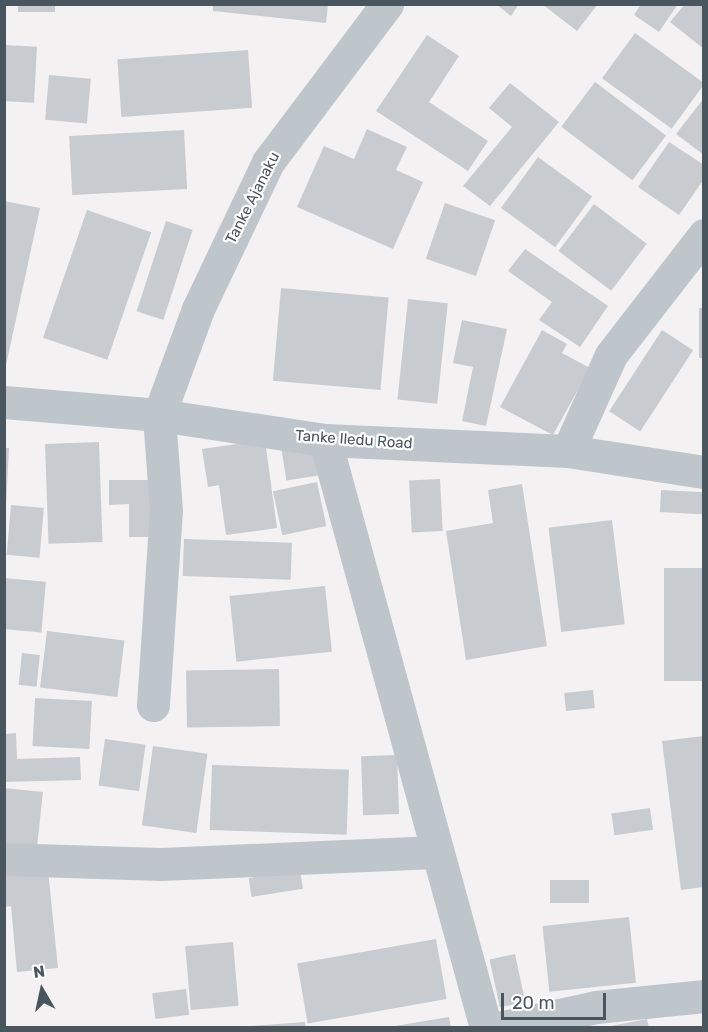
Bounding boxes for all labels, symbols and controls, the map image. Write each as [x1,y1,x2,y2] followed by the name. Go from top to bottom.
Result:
[222,149,284,247] street label: Tanke Ajanaku
[295,427,413,453] street label: Tanke Iledu Road
[12,960,72,1020] north arrow
[32,961,46,982] text: N
[504,981,609,1019] scale bar
[512,992,554,1014] text: 20 m

